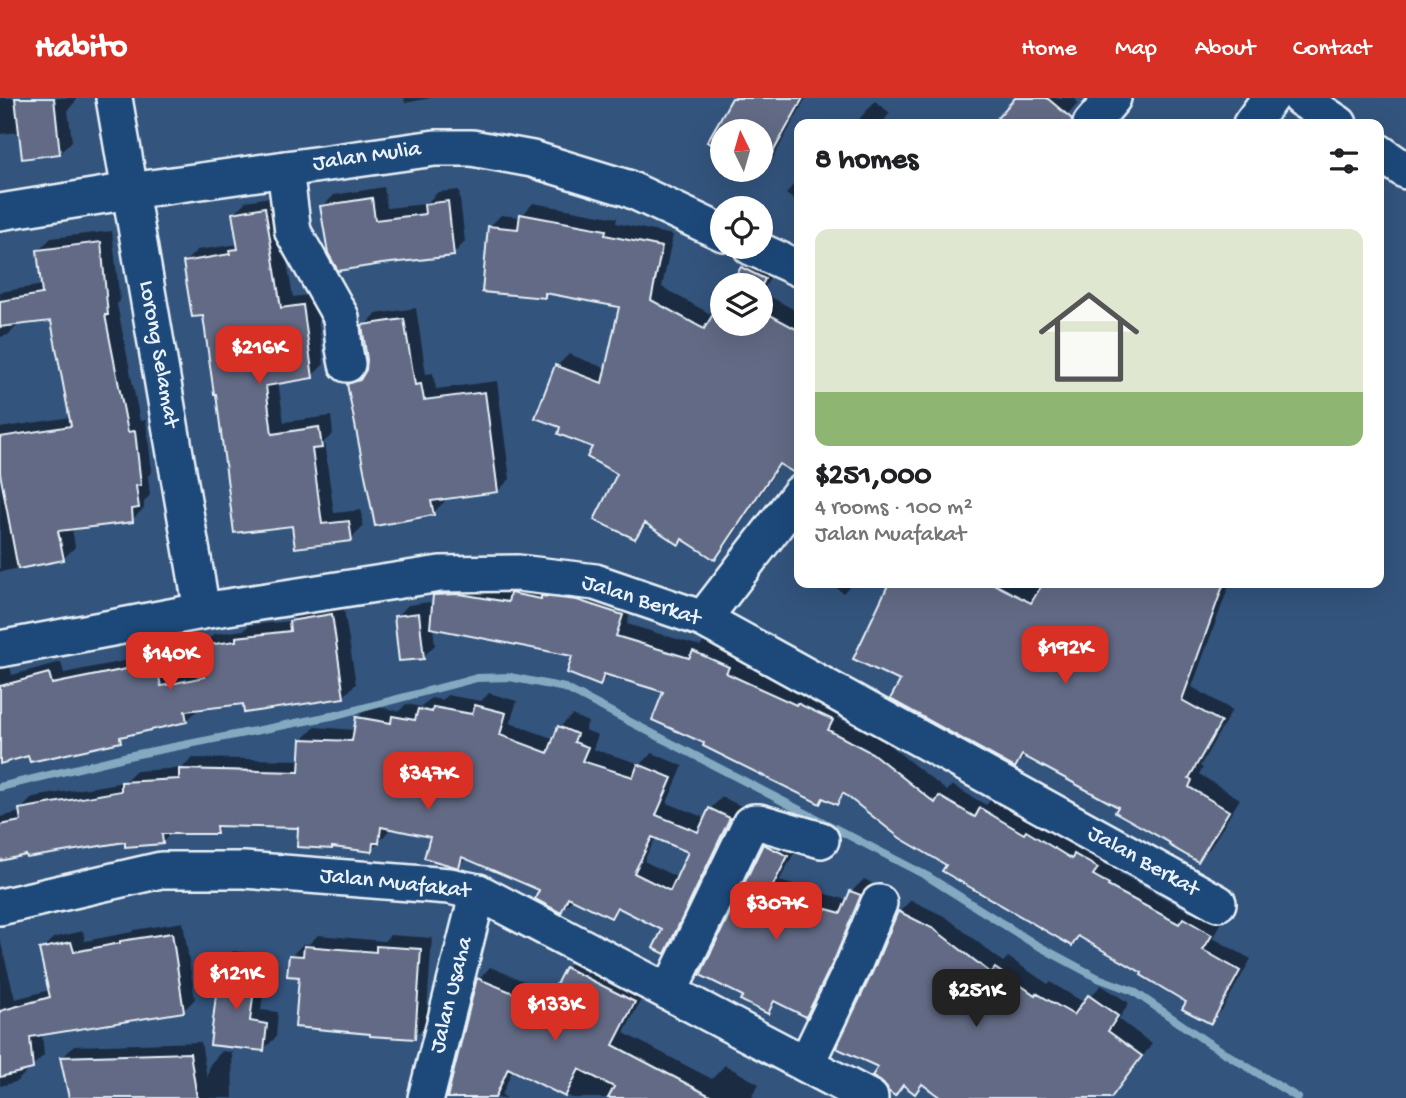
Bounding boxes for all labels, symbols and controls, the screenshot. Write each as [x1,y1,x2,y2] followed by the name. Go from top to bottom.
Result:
[35,30,127,68] text: Habito
[1021,35,1077,64] text: Home
[1115,35,1157,64] text: Map
[1195,35,1255,64] text: About
[1293,35,1371,64] text: Contact
[710,119,774,182] north arrow
[710,119,773,336] map controls
[311,136,424,178] street label: Jalan Mulia
[1325,142,1363,180] icon: filters
[815,144,918,179] text: 8 homes
[710,196,773,259] button: locate
[710,273,773,336] button: layers
[1026,274,1152,400] icon: home
[132,278,184,431] street label: Lorong Selamat
[210,327,308,386] pin: $216K
[231,335,287,362] text: $216K
[815,460,932,495] text: $251,000
[815,495,973,522] text: 4 rooms · 100 m²
[815,522,966,549] text: Jalan Muafakat
[578,569,705,633] street label: Jalan Berkat
[1016,626,1114,686] pin: $192K
[121,632,219,692] pin: $140K
[1037,635,1093,662] text: $192K
[142,641,198,668] text: $140K
[379,752,477,812] pin: $347K
[399,761,457,788] text: $347K
[1083,820,1205,904] street label: Jalan Berkat
[319,863,473,905] street label: Jalan Muafakat
[727,882,825,942] pin: $307K
[746,891,806,918] text: $307K
[425,933,480,1056] street label: Jalan Usaha
[187,953,285,1012] pin: $121K
[210,961,262,988] text: $121K
[927,970,1025,1029] pin: $251K
[948,978,1004,1005] text: $251K
[506,984,604,1043] pin: $133K
[527,992,583,1019] text: $133K

